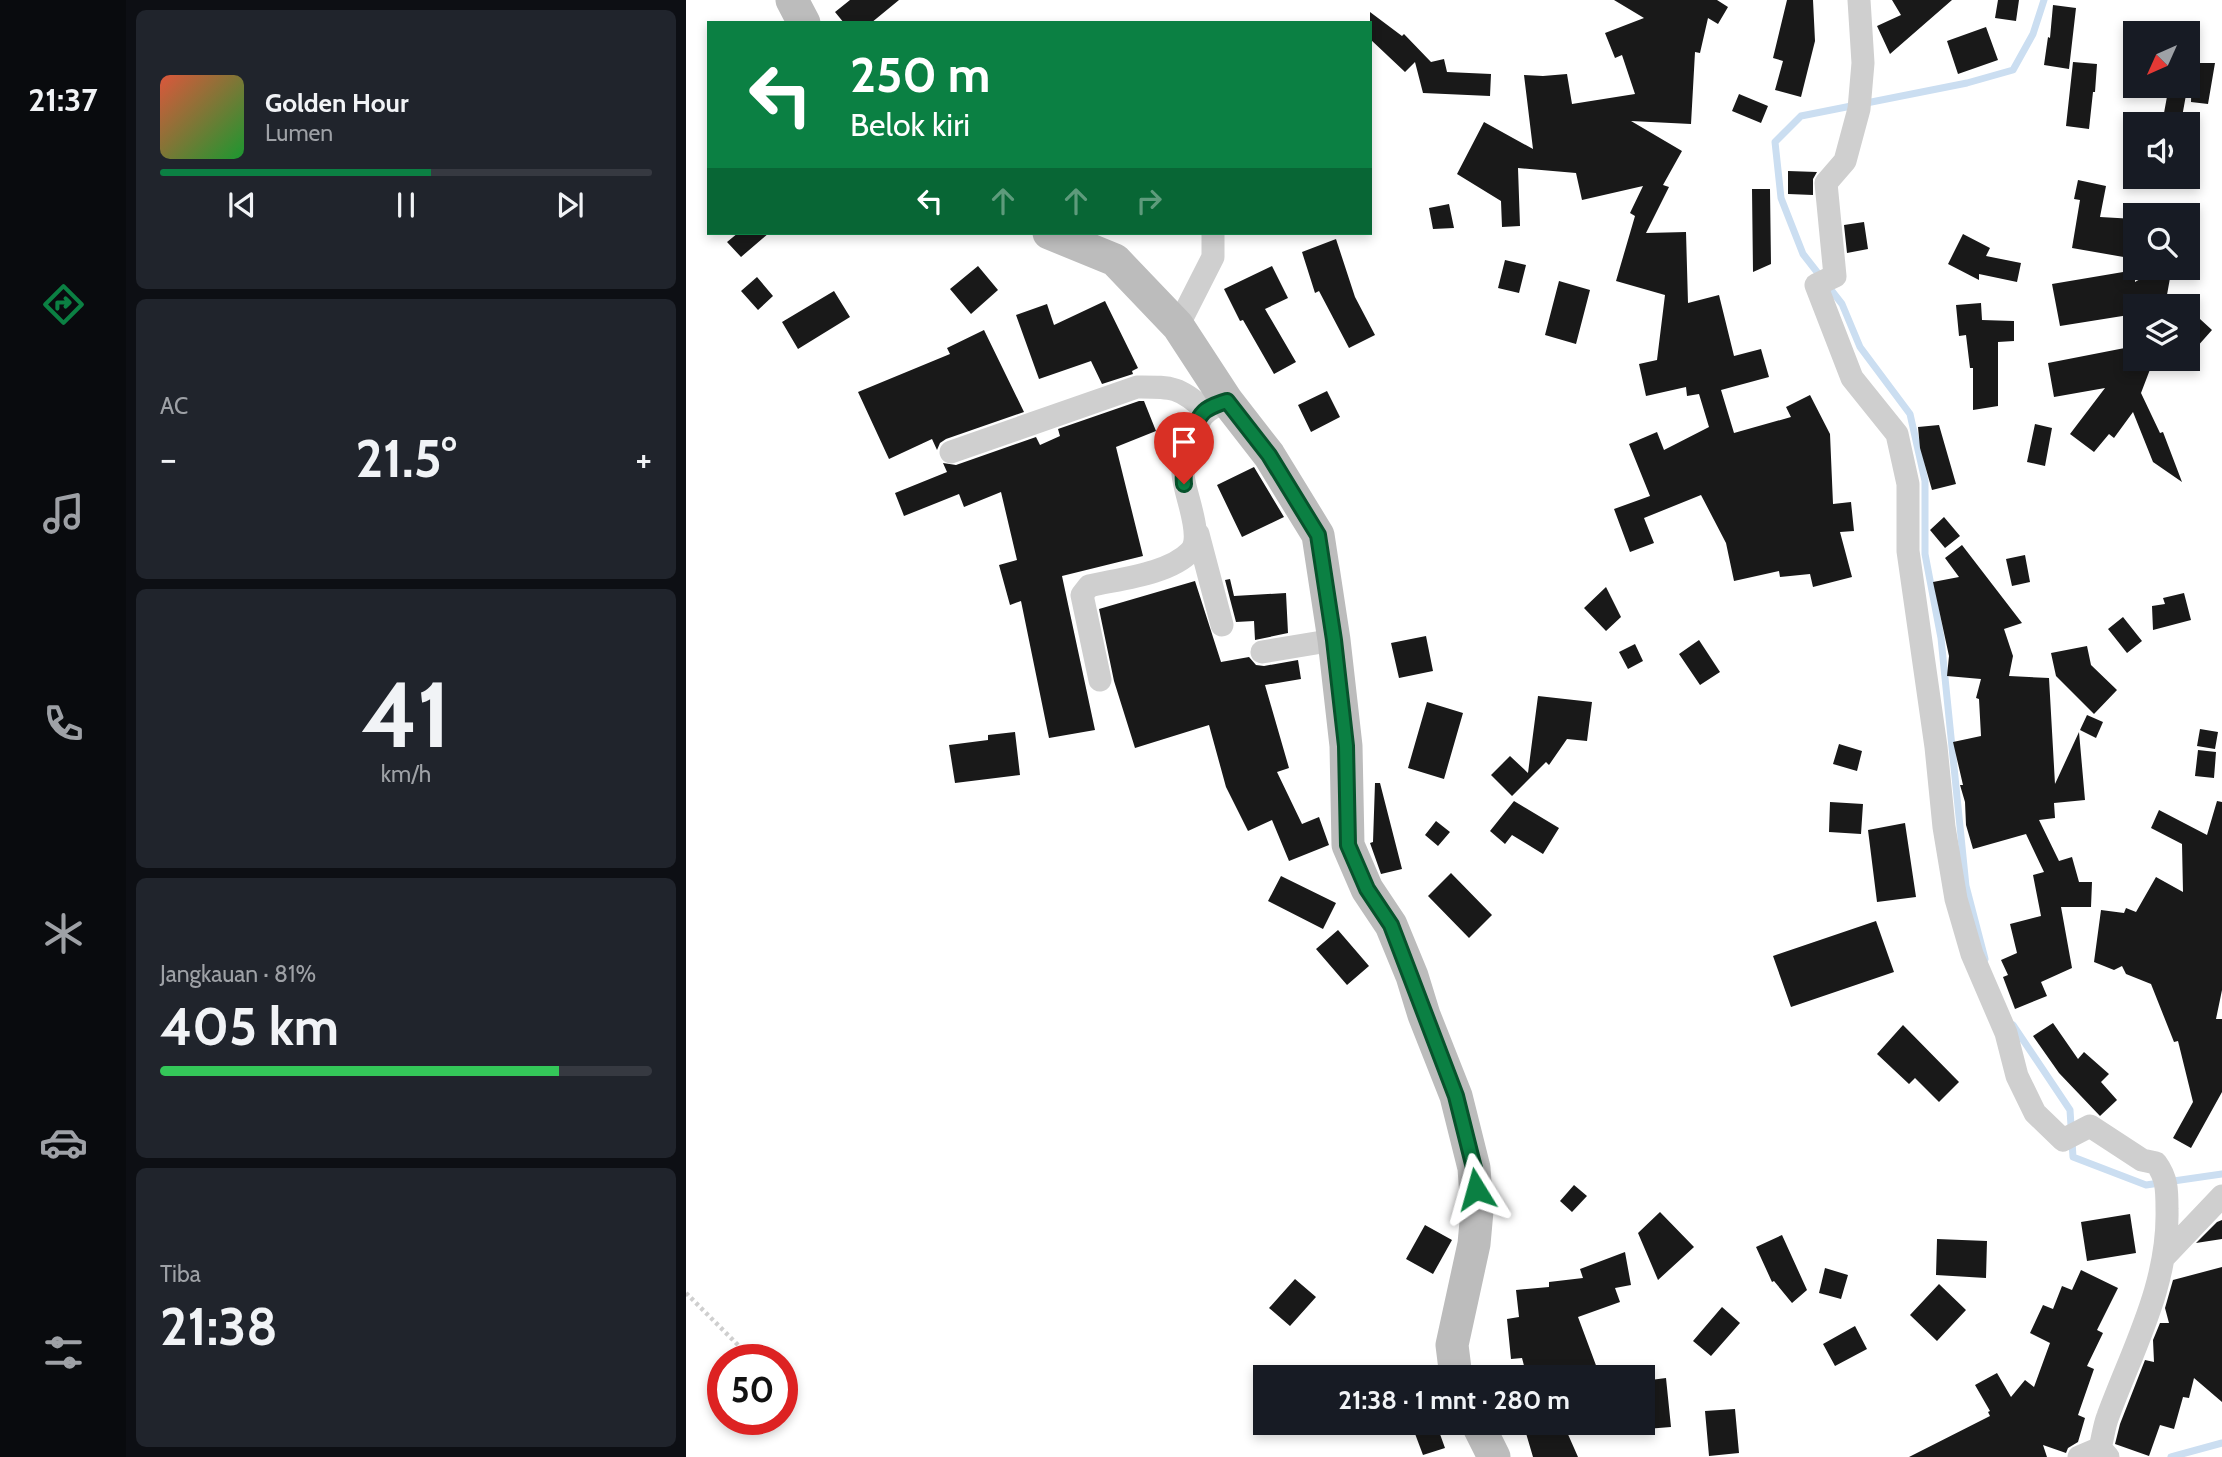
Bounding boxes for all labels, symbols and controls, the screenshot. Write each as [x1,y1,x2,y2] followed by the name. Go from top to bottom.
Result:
[2123,21,2200,98] north arrow
[2123,21,2200,371] map controls
[850,45,990,104] text: 250 m
[735,49,826,140] icon: left
[28,80,98,119] text: 21:37
[265,87,408,119] text: Golden Hour
[850,105,970,144] text: Belok kiri
[2123,112,2200,189] button: sound
[265,119,333,147] text: Lumen
[911,182,949,220] icon: left
[984,182,1022,220] icon: ahead
[1057,182,1095,220] icon: ahead
[1130,182,1168,220] icon: right
[223,186,261,224] icon: previous
[387,186,425,224] icon: pause
[551,186,589,224] icon: next
[2123,203,2200,280] button: search
[39,280,88,329] icon: directions
[2123,294,2200,371] button: layers
[160,392,188,420] text: AC
[1154,412,1214,484] pin
[1165,423,1203,461] icon: arrive
[355,427,457,490] text: 21.5°
[160,435,177,482] text: −
[635,435,652,482] text: +
[39,489,88,538] icon: music
[361,659,451,770] text: 41
[39,699,88,748] icon: phone
[381,760,431,788] text: km/h
[39,909,88,958] icon: climate
[160,960,316,988] text: Jangkauan · 81%
[160,995,339,1058] text: 405 km
[39,1118,88,1167] icon: car
[1439,1152,1513,1226] position arrow
[160,1260,201,1288] text: Tiba
[160,1295,278,1358] text: 21:38
[39,1328,88,1377] icon: filters
[707,1344,798,1435] speed limit sign: 50
[1338,1384,1570,1416] text: 21:38 · 1 mnt · 280 m

